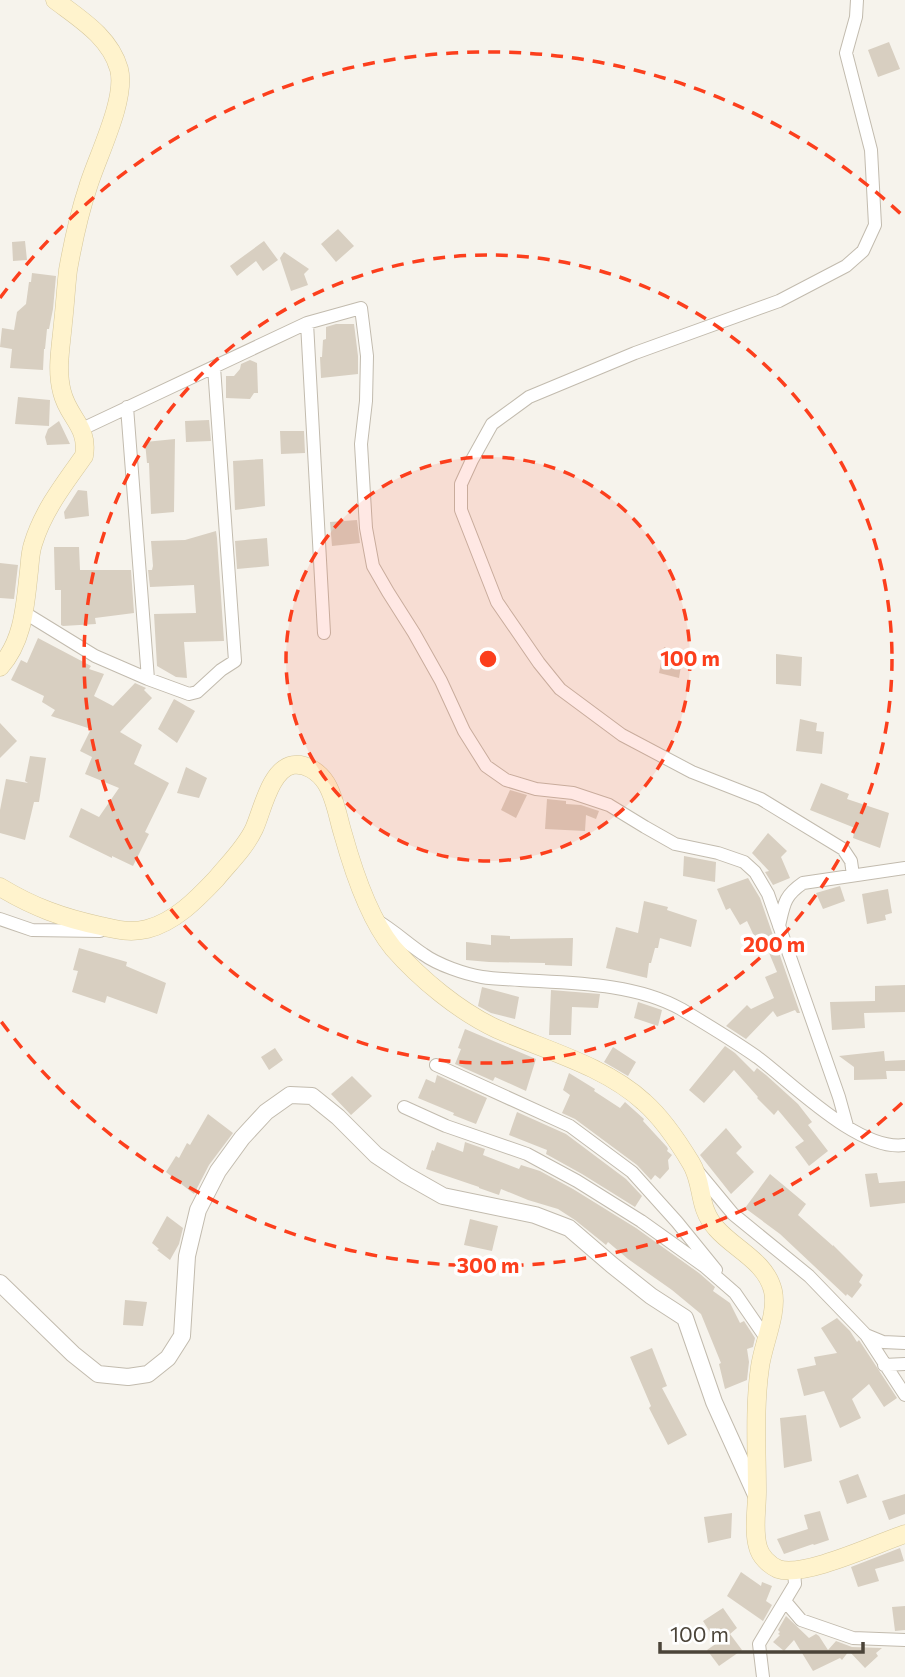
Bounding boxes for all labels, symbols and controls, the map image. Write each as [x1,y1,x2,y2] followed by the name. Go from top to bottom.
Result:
[660,645,720,670] text: 100 m
[476,647,500,671] centre of rings
[743,931,805,956] text: 200 m
[457,1252,519,1277] text: 300 m
[660,1610,863,1654] scale bar
[670,1621,729,1646] text: 100 m

